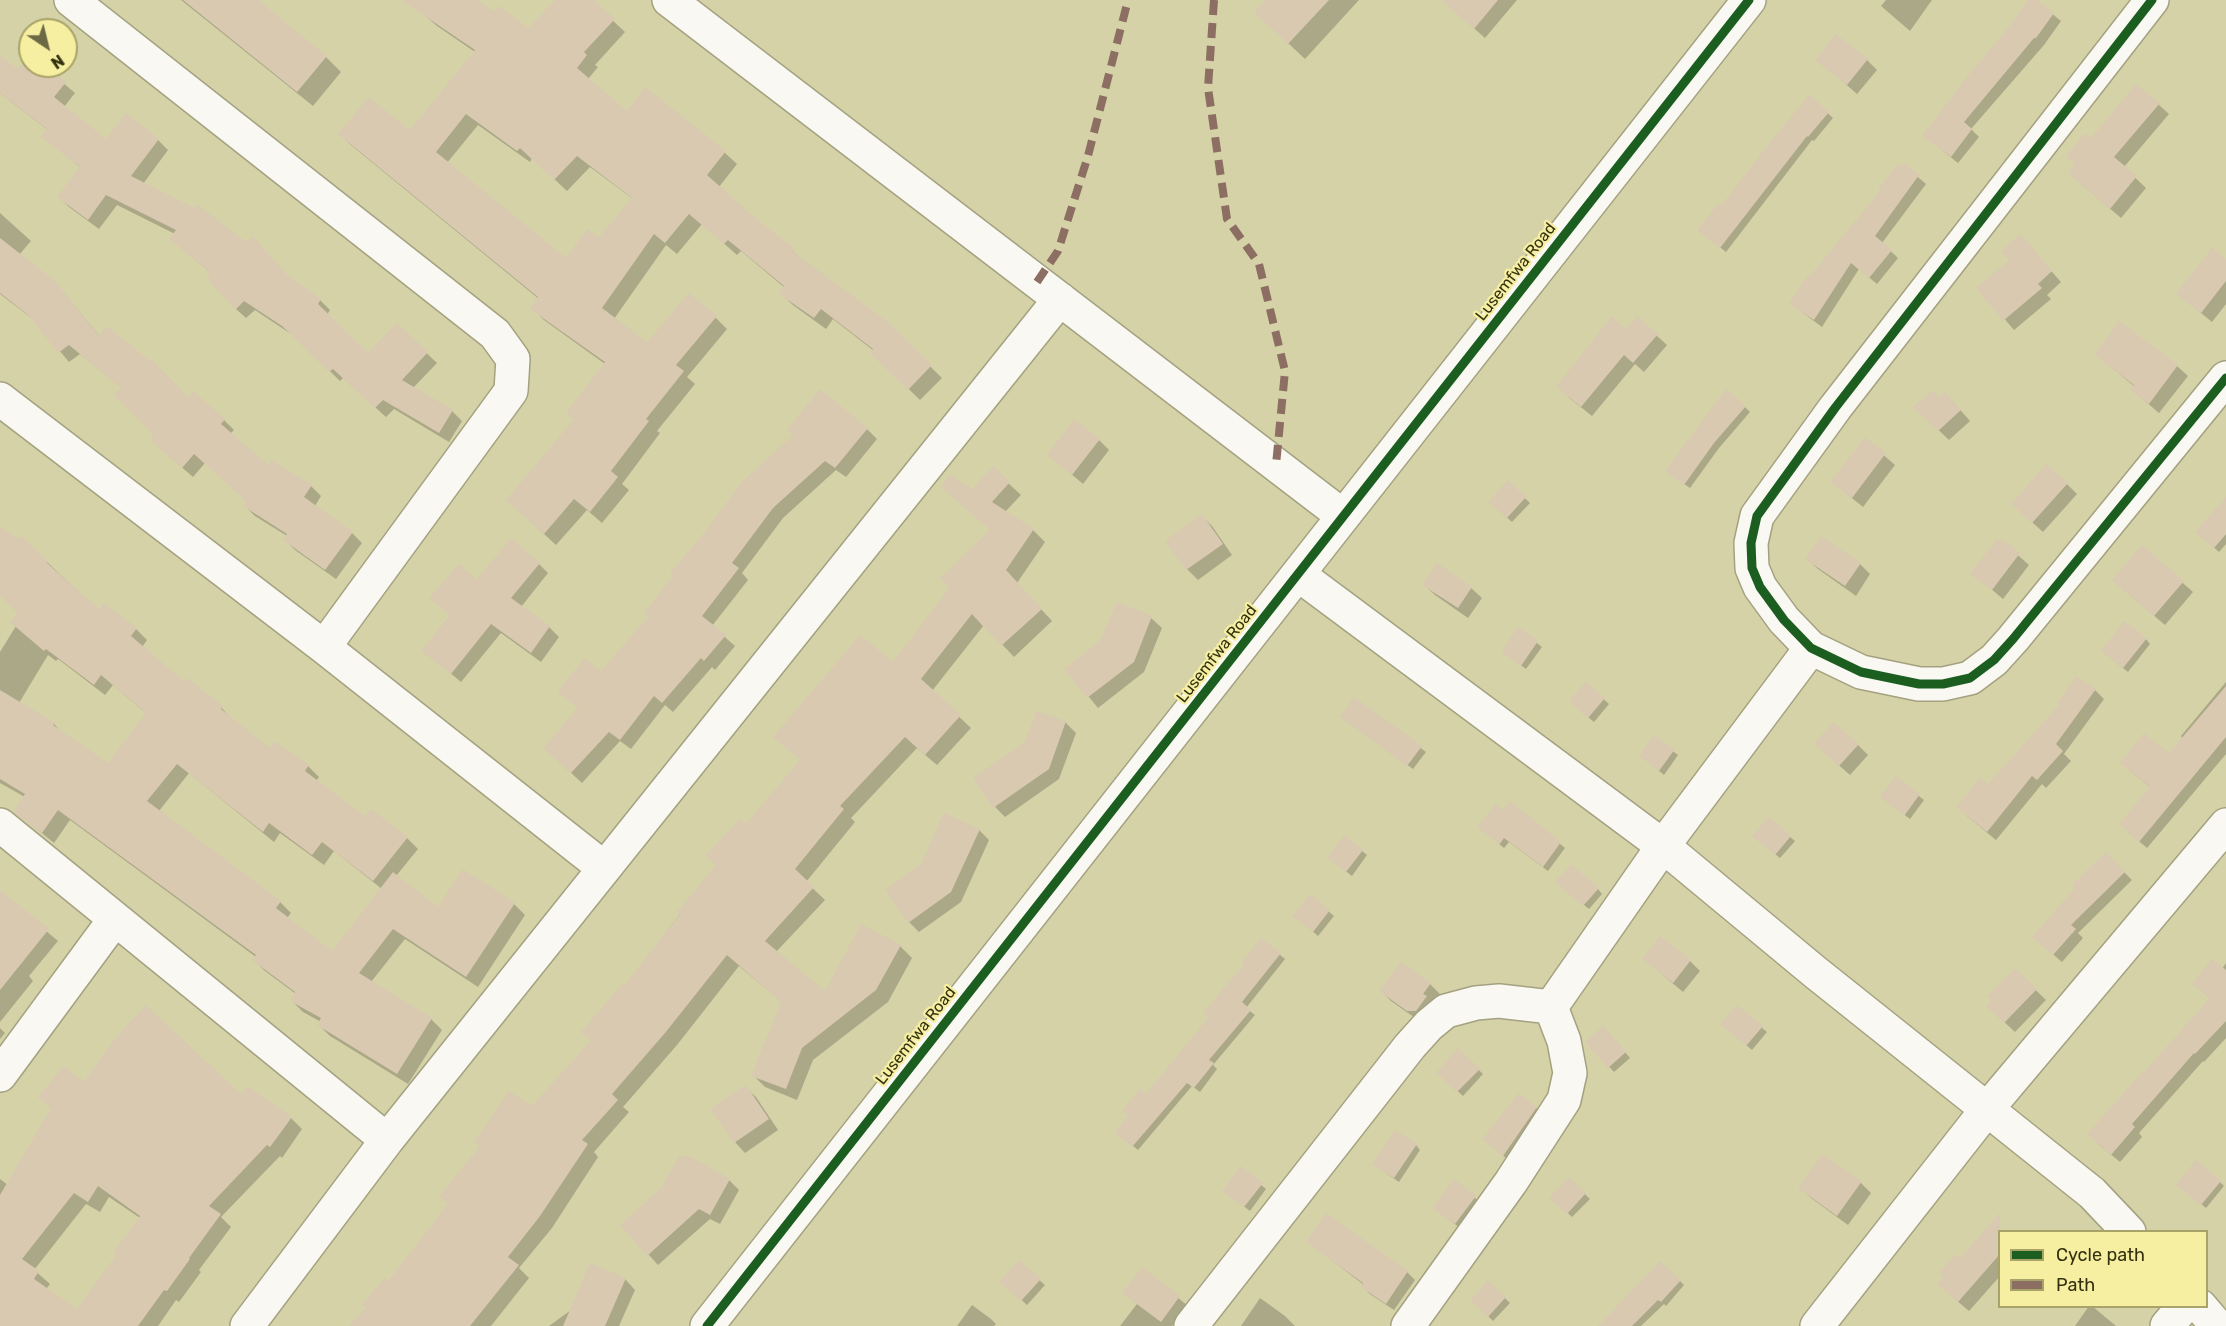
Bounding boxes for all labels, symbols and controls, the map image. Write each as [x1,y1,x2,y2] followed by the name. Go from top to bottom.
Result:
[18,18,78,78] north arrow
[47,50,68,73] text: N
[1472,219,1560,325] street label: Lusemfwa Road
[1173,601,1261,707] street label: Lusemfwa Road
[872,983,960,1089] street label: Lusemfwa Road
[1998,1230,2208,1308] legend
[2056,1244,2145,1266] text: Cycle path
[2056,1274,2095,1296] text: Path

